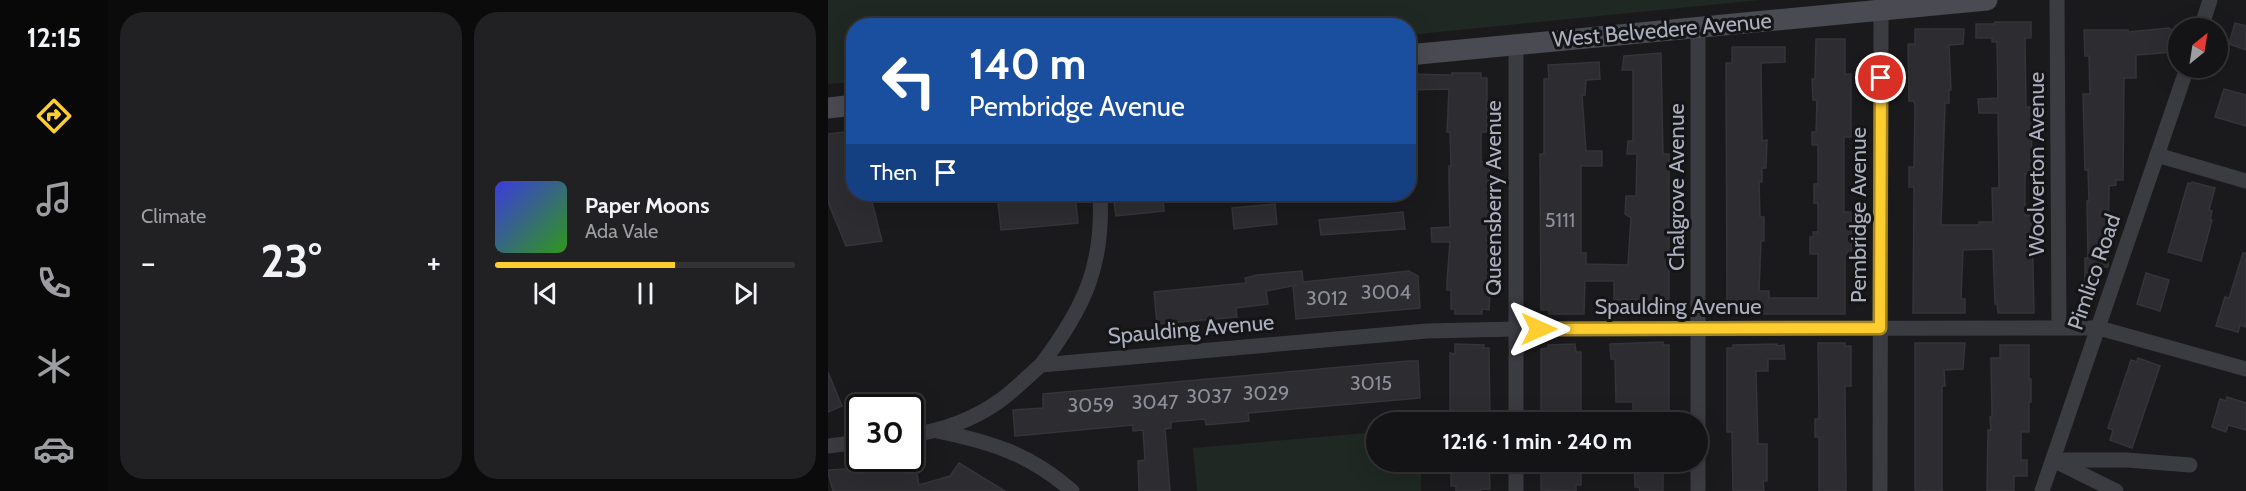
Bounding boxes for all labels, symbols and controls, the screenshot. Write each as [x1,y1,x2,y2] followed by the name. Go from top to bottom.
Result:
[1551,7,1773,53] street label: West Belvedere Avenue
[2168,18,2228,78] north arrow
[2168,18,2228,78] map controls
[27,21,81,54] text: 12:15
[969,38,1086,90] text: 140 m
[870,42,948,120] icon: left
[1855,52,1906,103] pin
[1864,61,1897,94] icon: arrive
[2023,72,2050,256] street label: Woolverton Avenue
[969,90,1185,123] text: Pembridge Avenue
[33,95,75,137] icon: directions
[1480,100,1507,296] street label: Queensberry Avenue
[1663,103,1690,271] street label: Chalgrove Avenue
[1845,127,1872,303] street label: Pembridge Avenue
[929,156,962,189] icon: arrive
[870,159,917,186] text: Then
[33,178,75,220] icon: music
[585,192,709,219] text: Paper Moons
[141,204,206,228] text: Climate
[1545,208,1575,232] house number: 5111
[2062,210,2126,334] street label: Pimlico Road
[585,219,658,243] text: Ada Vale
[260,234,322,288] text: 23°
[141,242,156,282] text: −
[426,242,441,282] text: +
[33,262,75,304] icon: phone
[529,277,562,310] icon: previous
[629,277,662,310] icon: pause
[729,277,762,310] icon: next
[1361,280,1412,304] house number: 3004
[1306,286,1348,310] house number: 3012
[1595,293,1761,320] street label: Spaulding Avenue
[1507,297,1571,361] position arrow
[1107,308,1275,350] street label: Spaulding Avenue
[33,345,75,387] icon: climate
[1350,371,1392,395] house number: 3015
[1243,381,1289,405] house number: 3029
[1186,384,1232,408] house number: 3037
[1132,390,1178,414] house number: 3047
[1068,393,1114,417] house number: 3059
[846,394,924,472] speed limit sign: 30
[33,428,75,470] icon: car
[1442,428,1632,455] text: 12:16 · 1 min · 240 m

